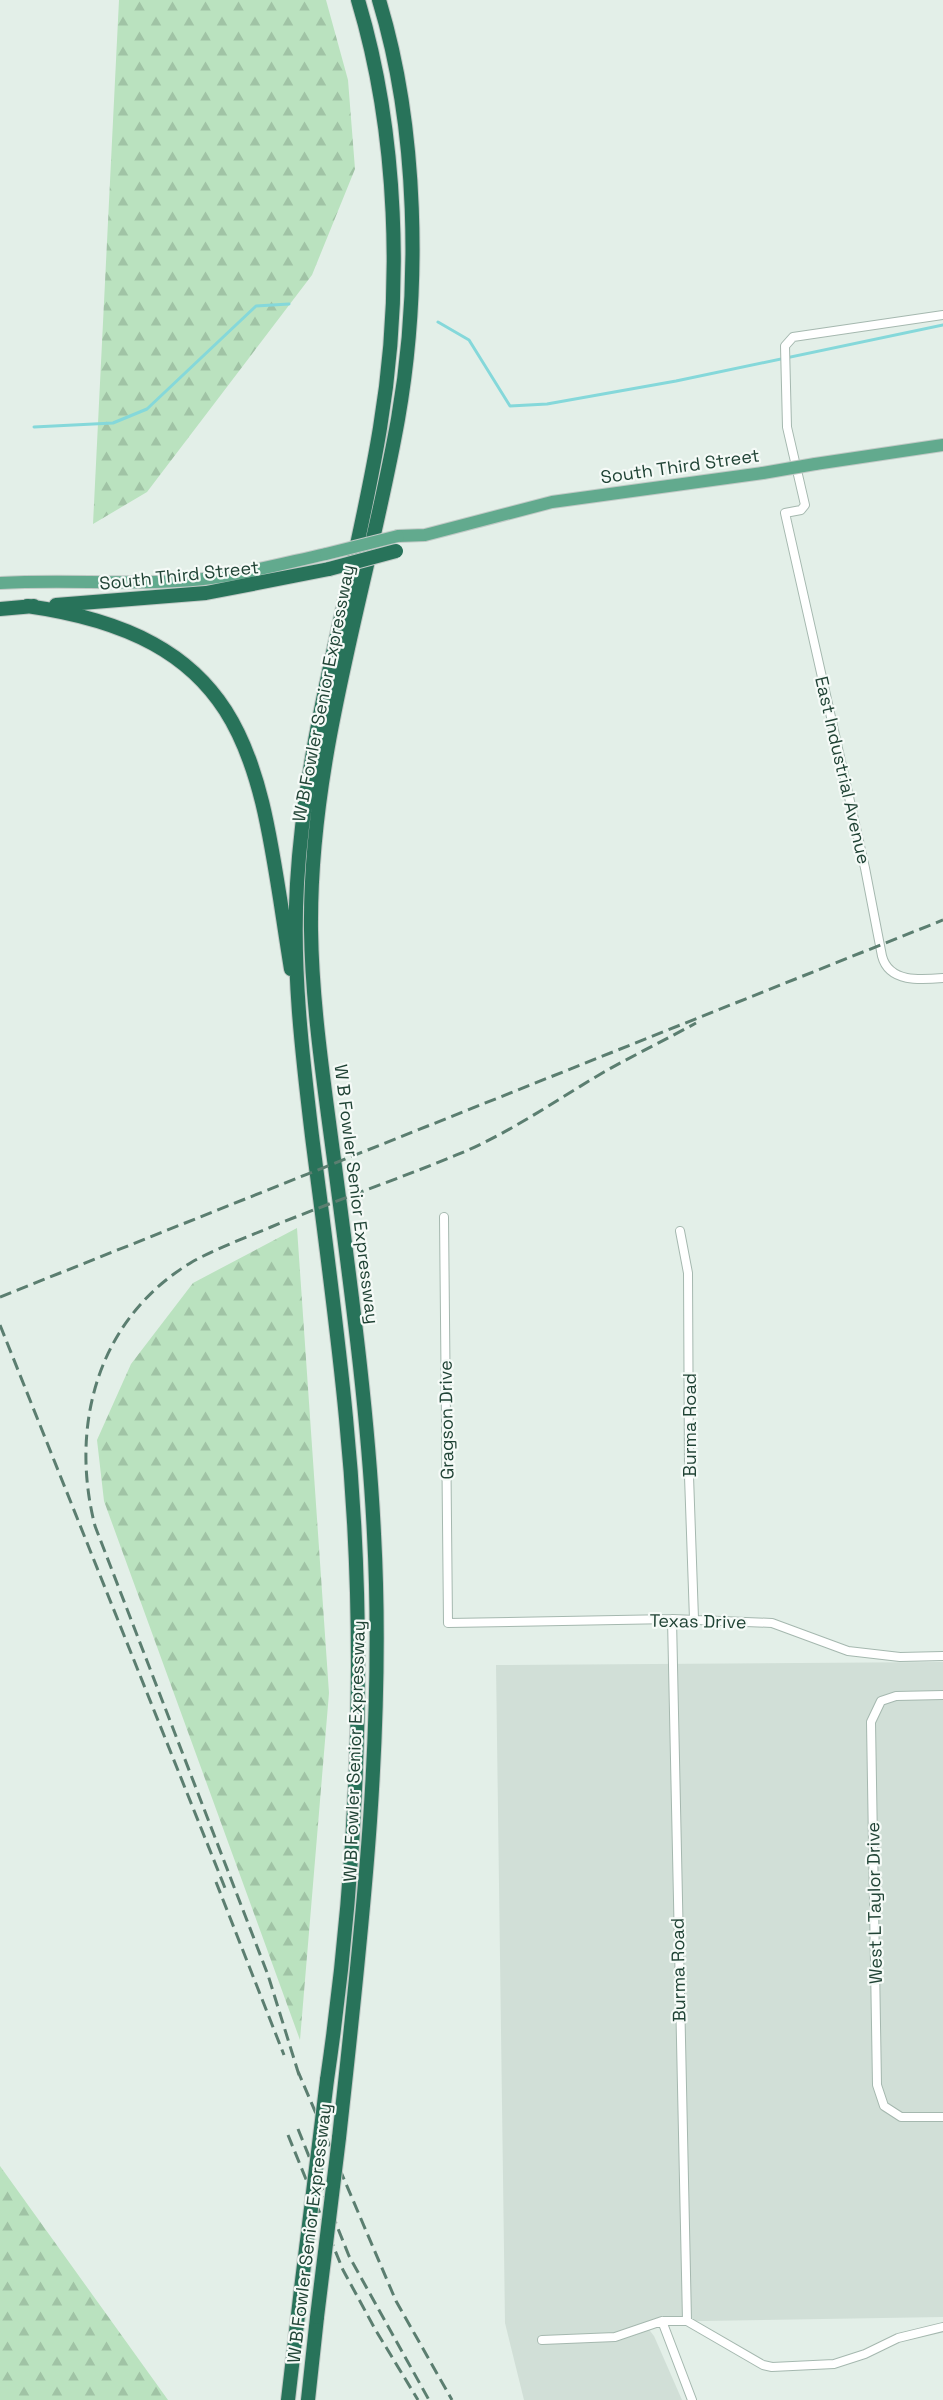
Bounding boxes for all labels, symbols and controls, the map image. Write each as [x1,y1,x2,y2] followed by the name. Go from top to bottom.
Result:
[599,443,761,489] street label: South Third Street
[98,555,260,595] street label: South Third Street
[287,562,359,824] street label: W B Fowler Senior Expressway
[810,674,876,866] street label: East Industrial Avenue
[330,1063,384,1325] street label: W B Fowler Senior Expressway
[433,1360,459,1480] street label: Gragson Drive
[678,1373,701,1477] street label: Burma Road
[649,1609,747,1633] street label: Texas Drive
[338,1620,370,1882] street label: W B Fowler Senior Expressway
[861,1822,887,1984] street label: West L Taylor Drive
[666,1918,690,2022] street label: Burma Road
[282,2102,336,2364] street label: W B Fowler Senior Expressway

